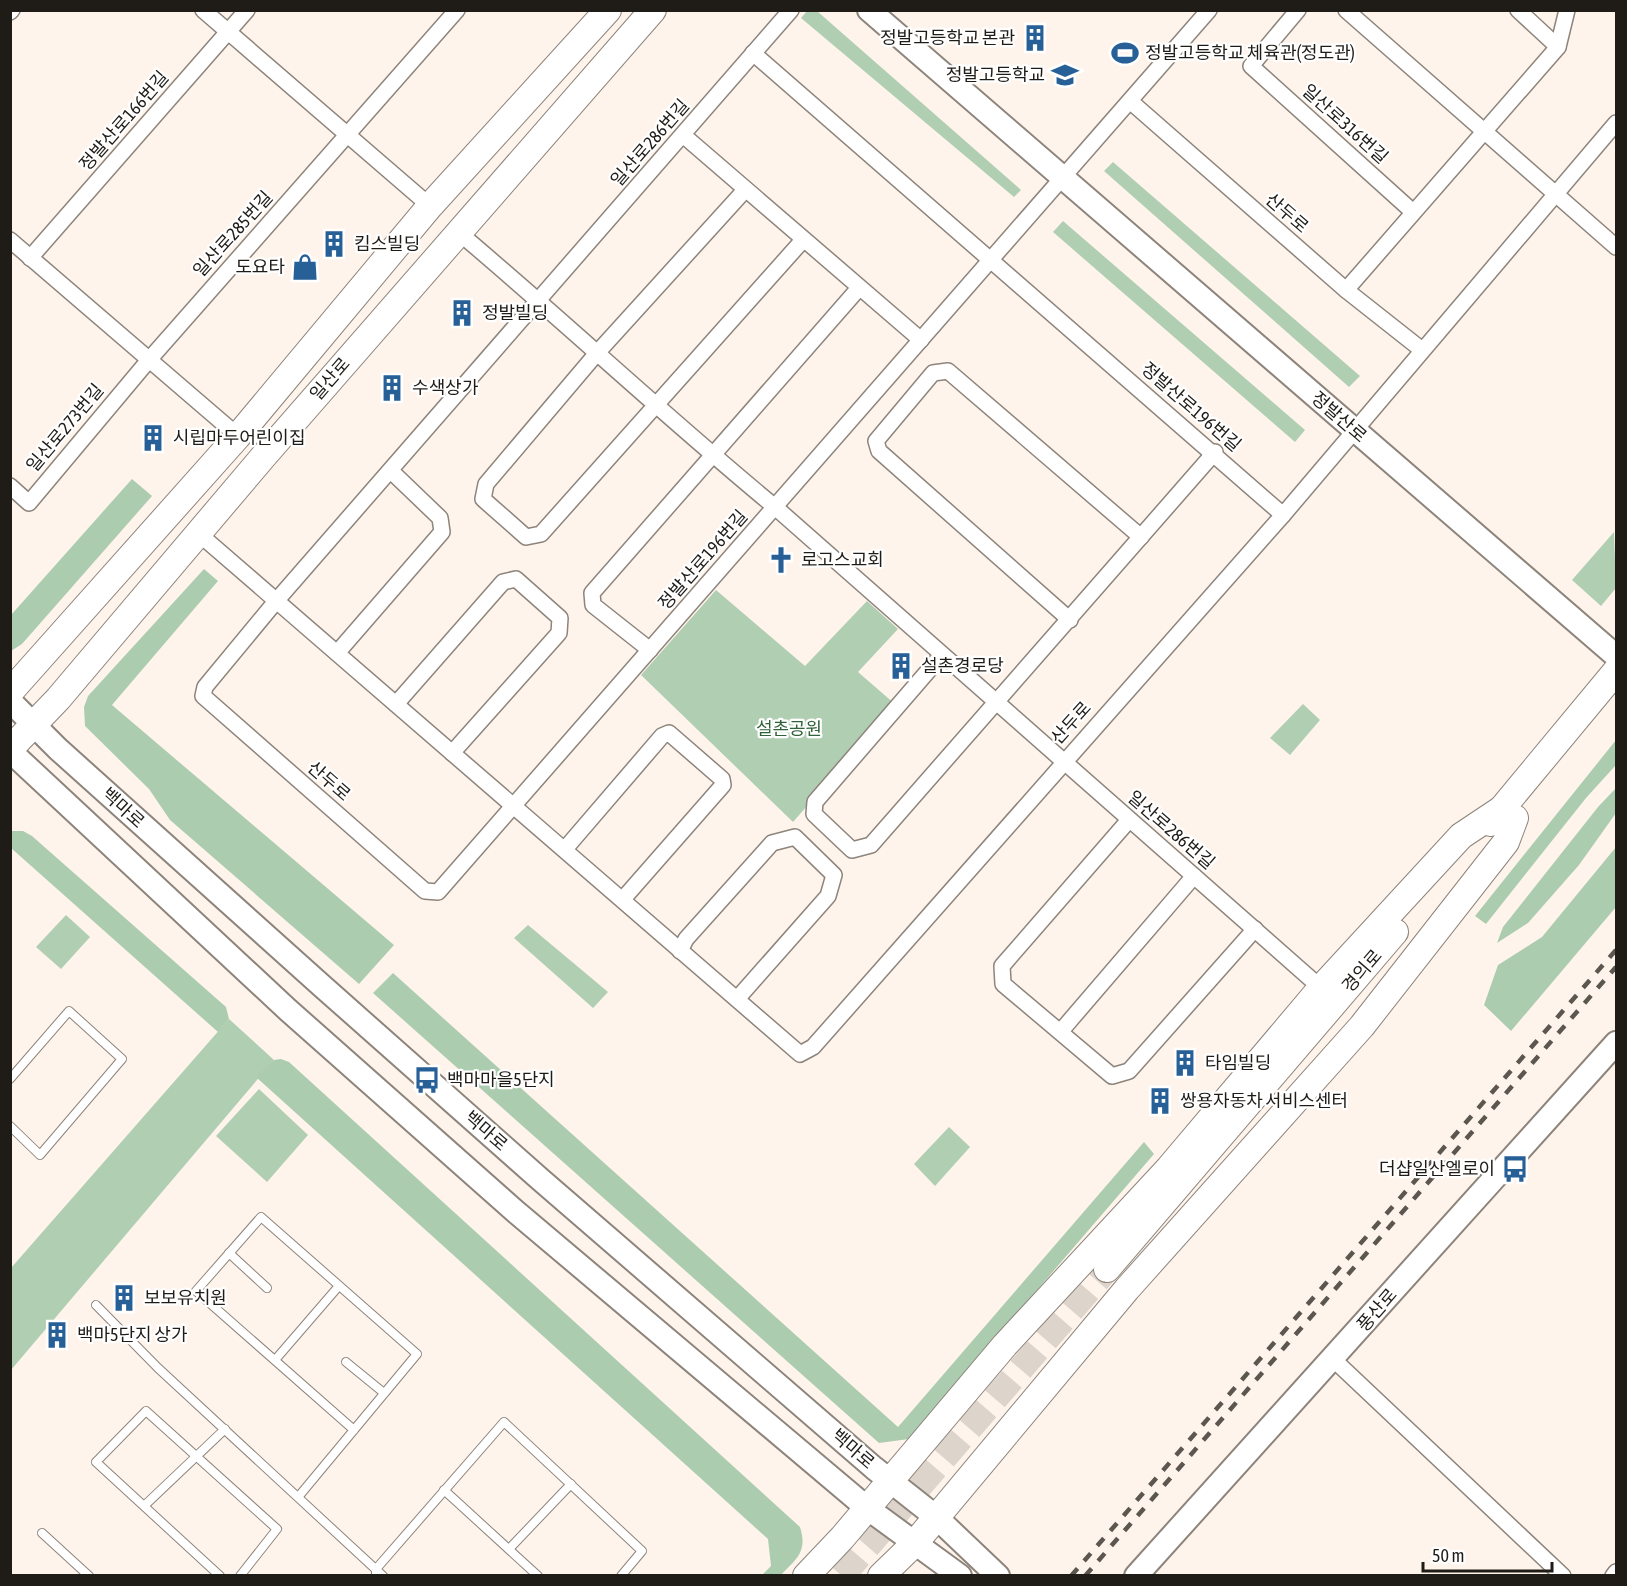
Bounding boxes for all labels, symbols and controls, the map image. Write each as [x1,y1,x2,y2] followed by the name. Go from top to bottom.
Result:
[1020,23,1050,53] building icon: 정발고등학교 본관
[880,27,1015,48] place label: 정발고등학교 본관
[1110,38,1140,68] sports icon: 정발고등학교 체육관(정도관)
[1145,42,1355,63] place label: 정발고등학교 체육관(정도관)
[1050,60,1080,90] school or university icon: 정발고등학교
[946,64,1045,85] place label: 정발고등학교
[75,67,172,175] street label: 정발산로166번길
[1298,80,1393,168] street label: 일산로316번길
[606,95,693,190] street label: 일산로286번길
[189,186,277,281] street label: 일산로285번길
[1262,188,1313,237] street label: 산두로
[319,229,349,259] building icon: 킴스빌딩
[354,233,420,254] place label: 킴스빌딩
[290,252,320,282] shop icon: 도요타
[235,256,285,277] place label: 도요타
[447,298,477,328] building icon: 정발빌딩
[482,302,548,323] place label: 정발빌딩
[305,353,354,404] street label: 일산로
[1137,358,1245,455] street label: 정발산로196번길
[377,373,407,403] building icon: 수색상가
[412,377,479,398] place label: 수색상가
[22,379,107,476] street label: 일산로273번길
[1307,387,1371,446] street label: 정발산로
[138,423,168,453] building icon: 시립마두어린이집
[173,427,305,448] place label: 시립마두어린이집
[654,506,751,614] street label: 정발산로196번길
[766,545,796,575] church icon: 로고스교회
[801,549,884,570] place label: 로고스교회
[886,651,916,681] building icon: 설촌경로당
[921,655,1004,676] place label: 설촌경로당
[1046,697,1095,748] street label: 산두로
[756,718,822,739] park label: 설촌공원
[304,756,355,805] street label: 산두로
[98,783,149,832] street label: 백마로
[1124,786,1219,873] street label: 일산로286번길
[1337,945,1386,996] street label: 경의로
[1170,1048,1200,1078] building icon: 타임빌딩
[1205,1052,1271,1073] place label: 타임빌딩
[412,1065,442,1095] bus stop icon: 백마마을5단지
[447,1069,555,1090] place label: 백마마을5단지
[1145,1086,1175,1116] building icon: 쌍용자동차 서비스센터
[1180,1090,1348,1111] place label: 쌍용자동차 서비스센터
[461,1106,512,1155] street label: 백마로
[1500,1154,1530,1184] bus stop icon: 더샵일산엘로이
[1379,1158,1495,1179] place label: 더샵일산엘로이
[109,1283,139,1313] building icon: 보보유치원
[1352,1284,1401,1335] street label: 풍산로
[144,1287,227,1308] place label: 보보유치원
[42,1320,72,1350] building icon: 백마5단지 상가
[77,1324,188,1345] place label: 백마5단지 상가
[828,1424,879,1473] street label: 백마로
[1423,1535,1552,1573] scale bar
[1432,1545,1464,1566] text: 50 m

